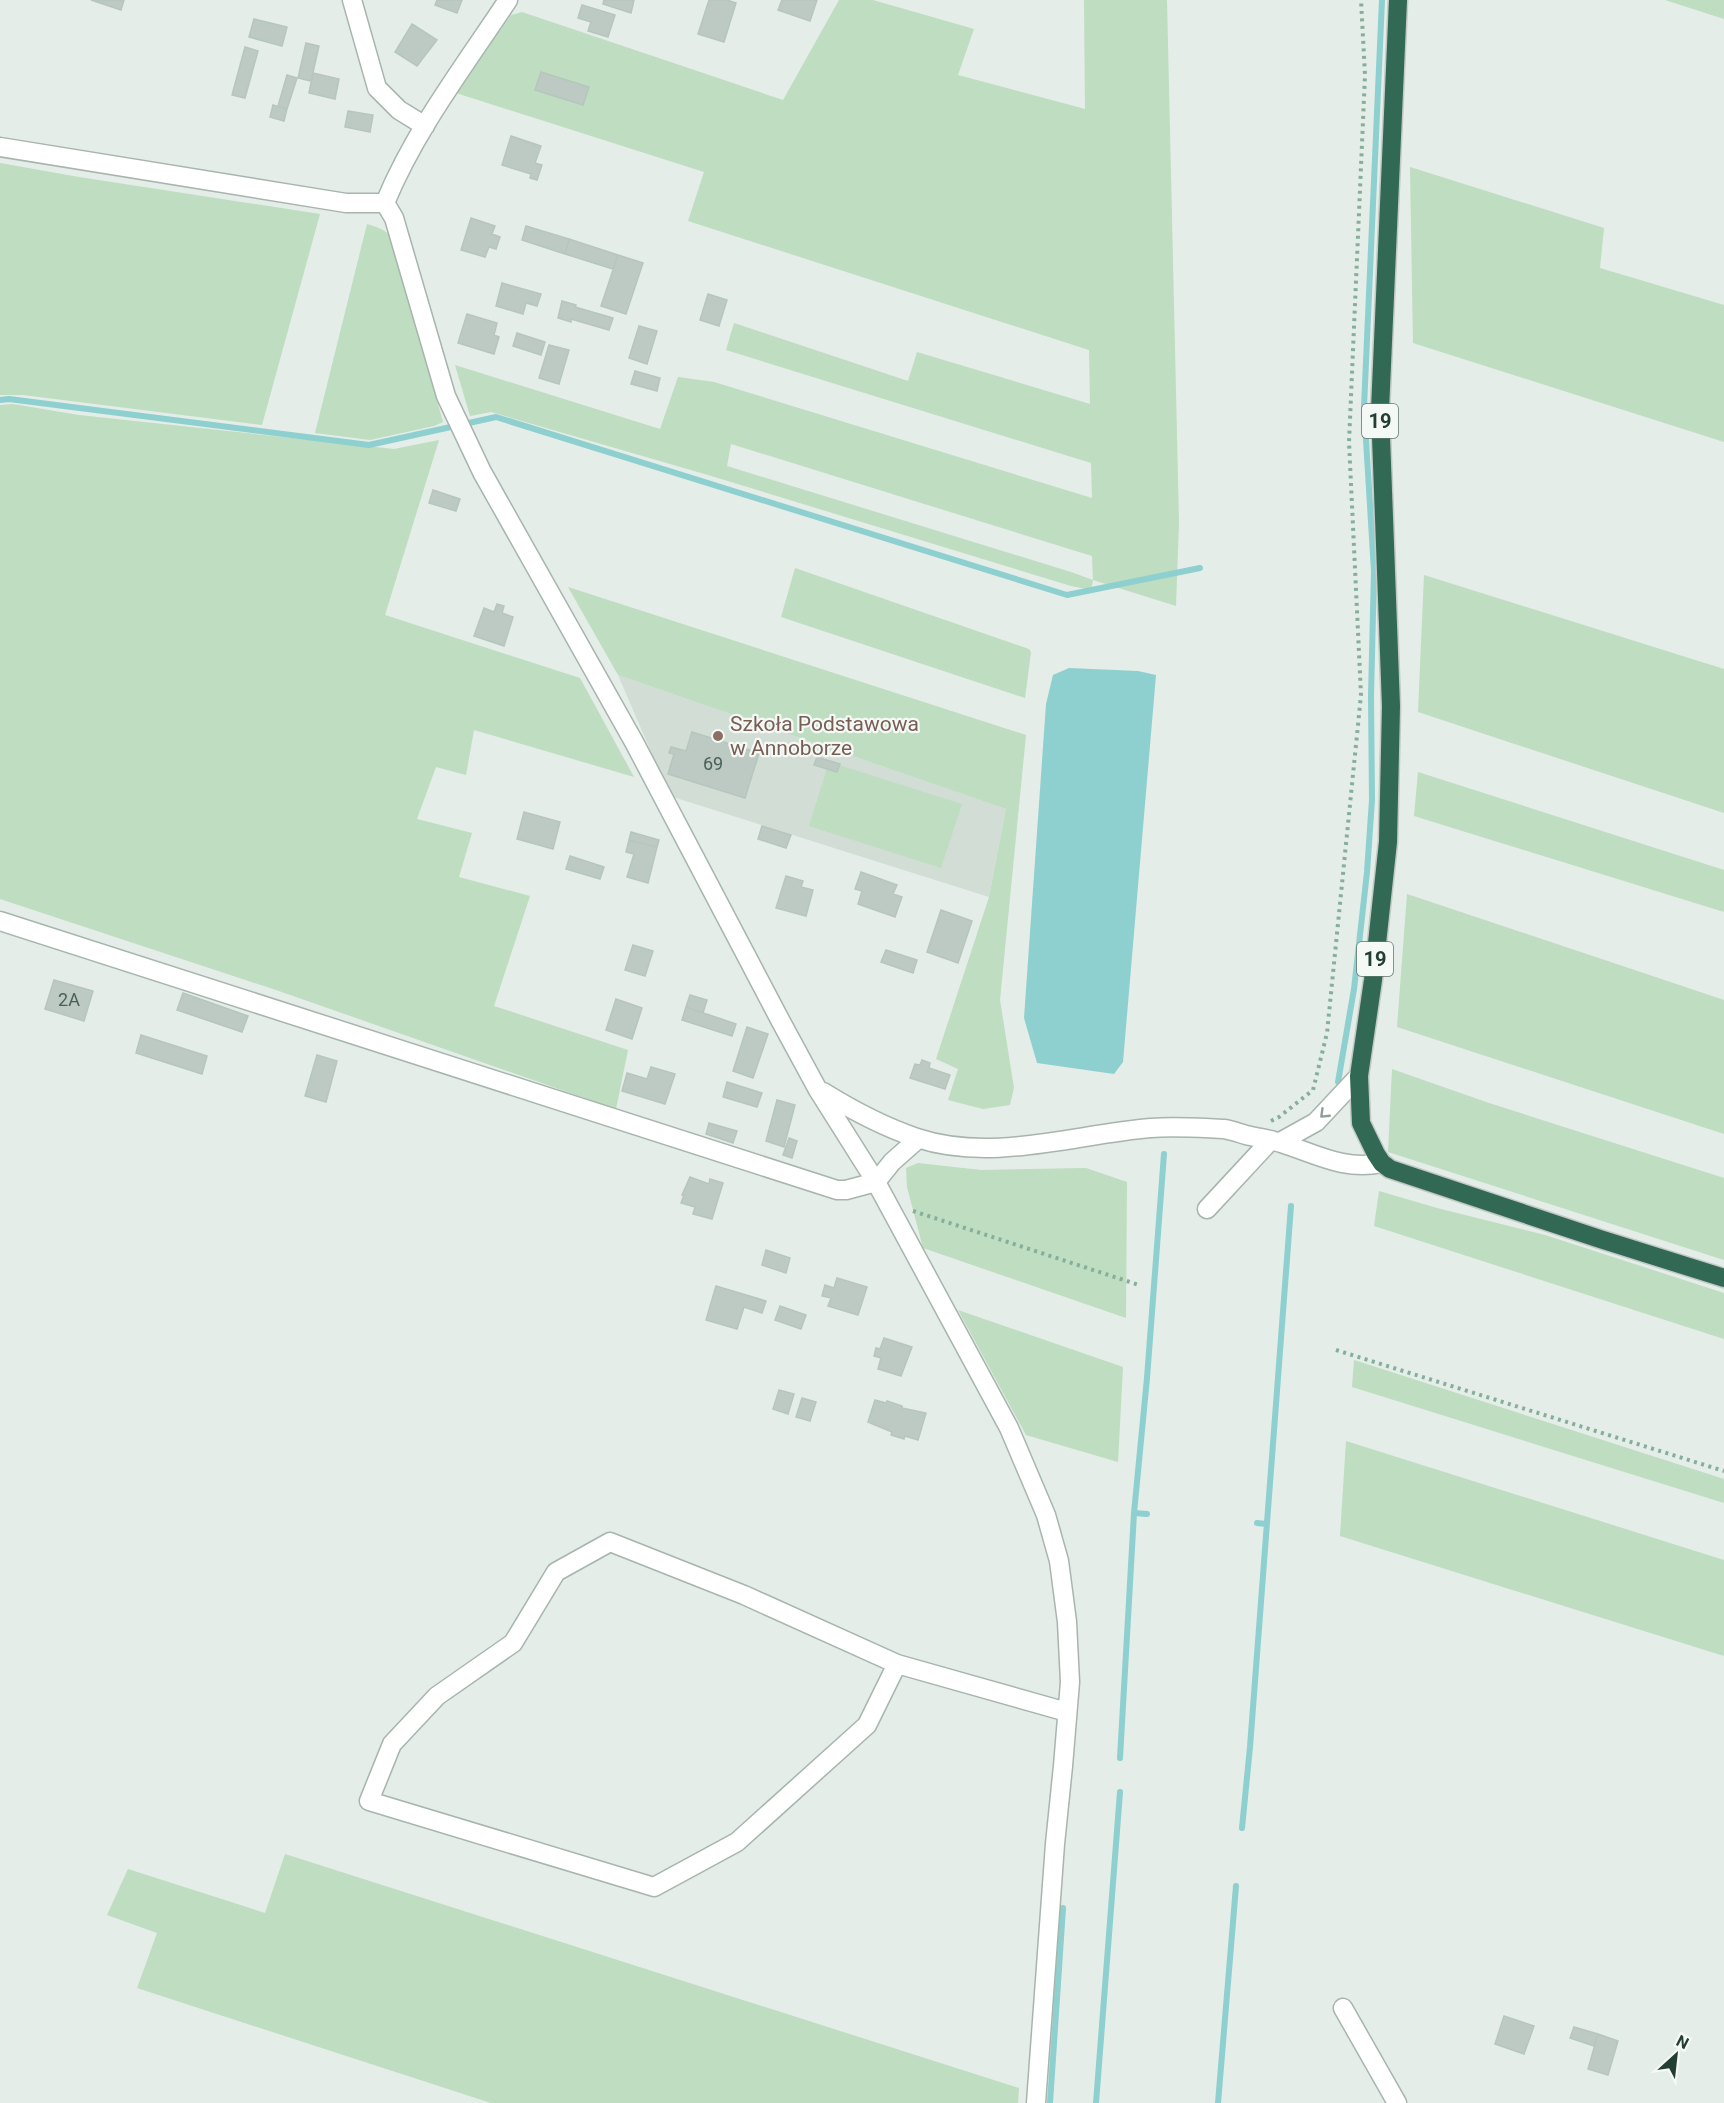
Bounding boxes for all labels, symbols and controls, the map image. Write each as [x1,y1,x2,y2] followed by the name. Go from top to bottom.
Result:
[1362,404,1398,438] road number: 19
[730,712,919,760] place label: Szkoła Podstawowa w Annoborze
[711,729,725,743] marker: Szkoła Podstawowa w Annoborze
[703,753,723,774] house number: 69
[1357,942,1393,976] road number: 19
[58,989,80,1010] house number: 2A
[1320,1107,1331,1118] one-way arrow
[1646,2025,1706,2085] north arrow
[1673,2031,1692,2053] text: N

